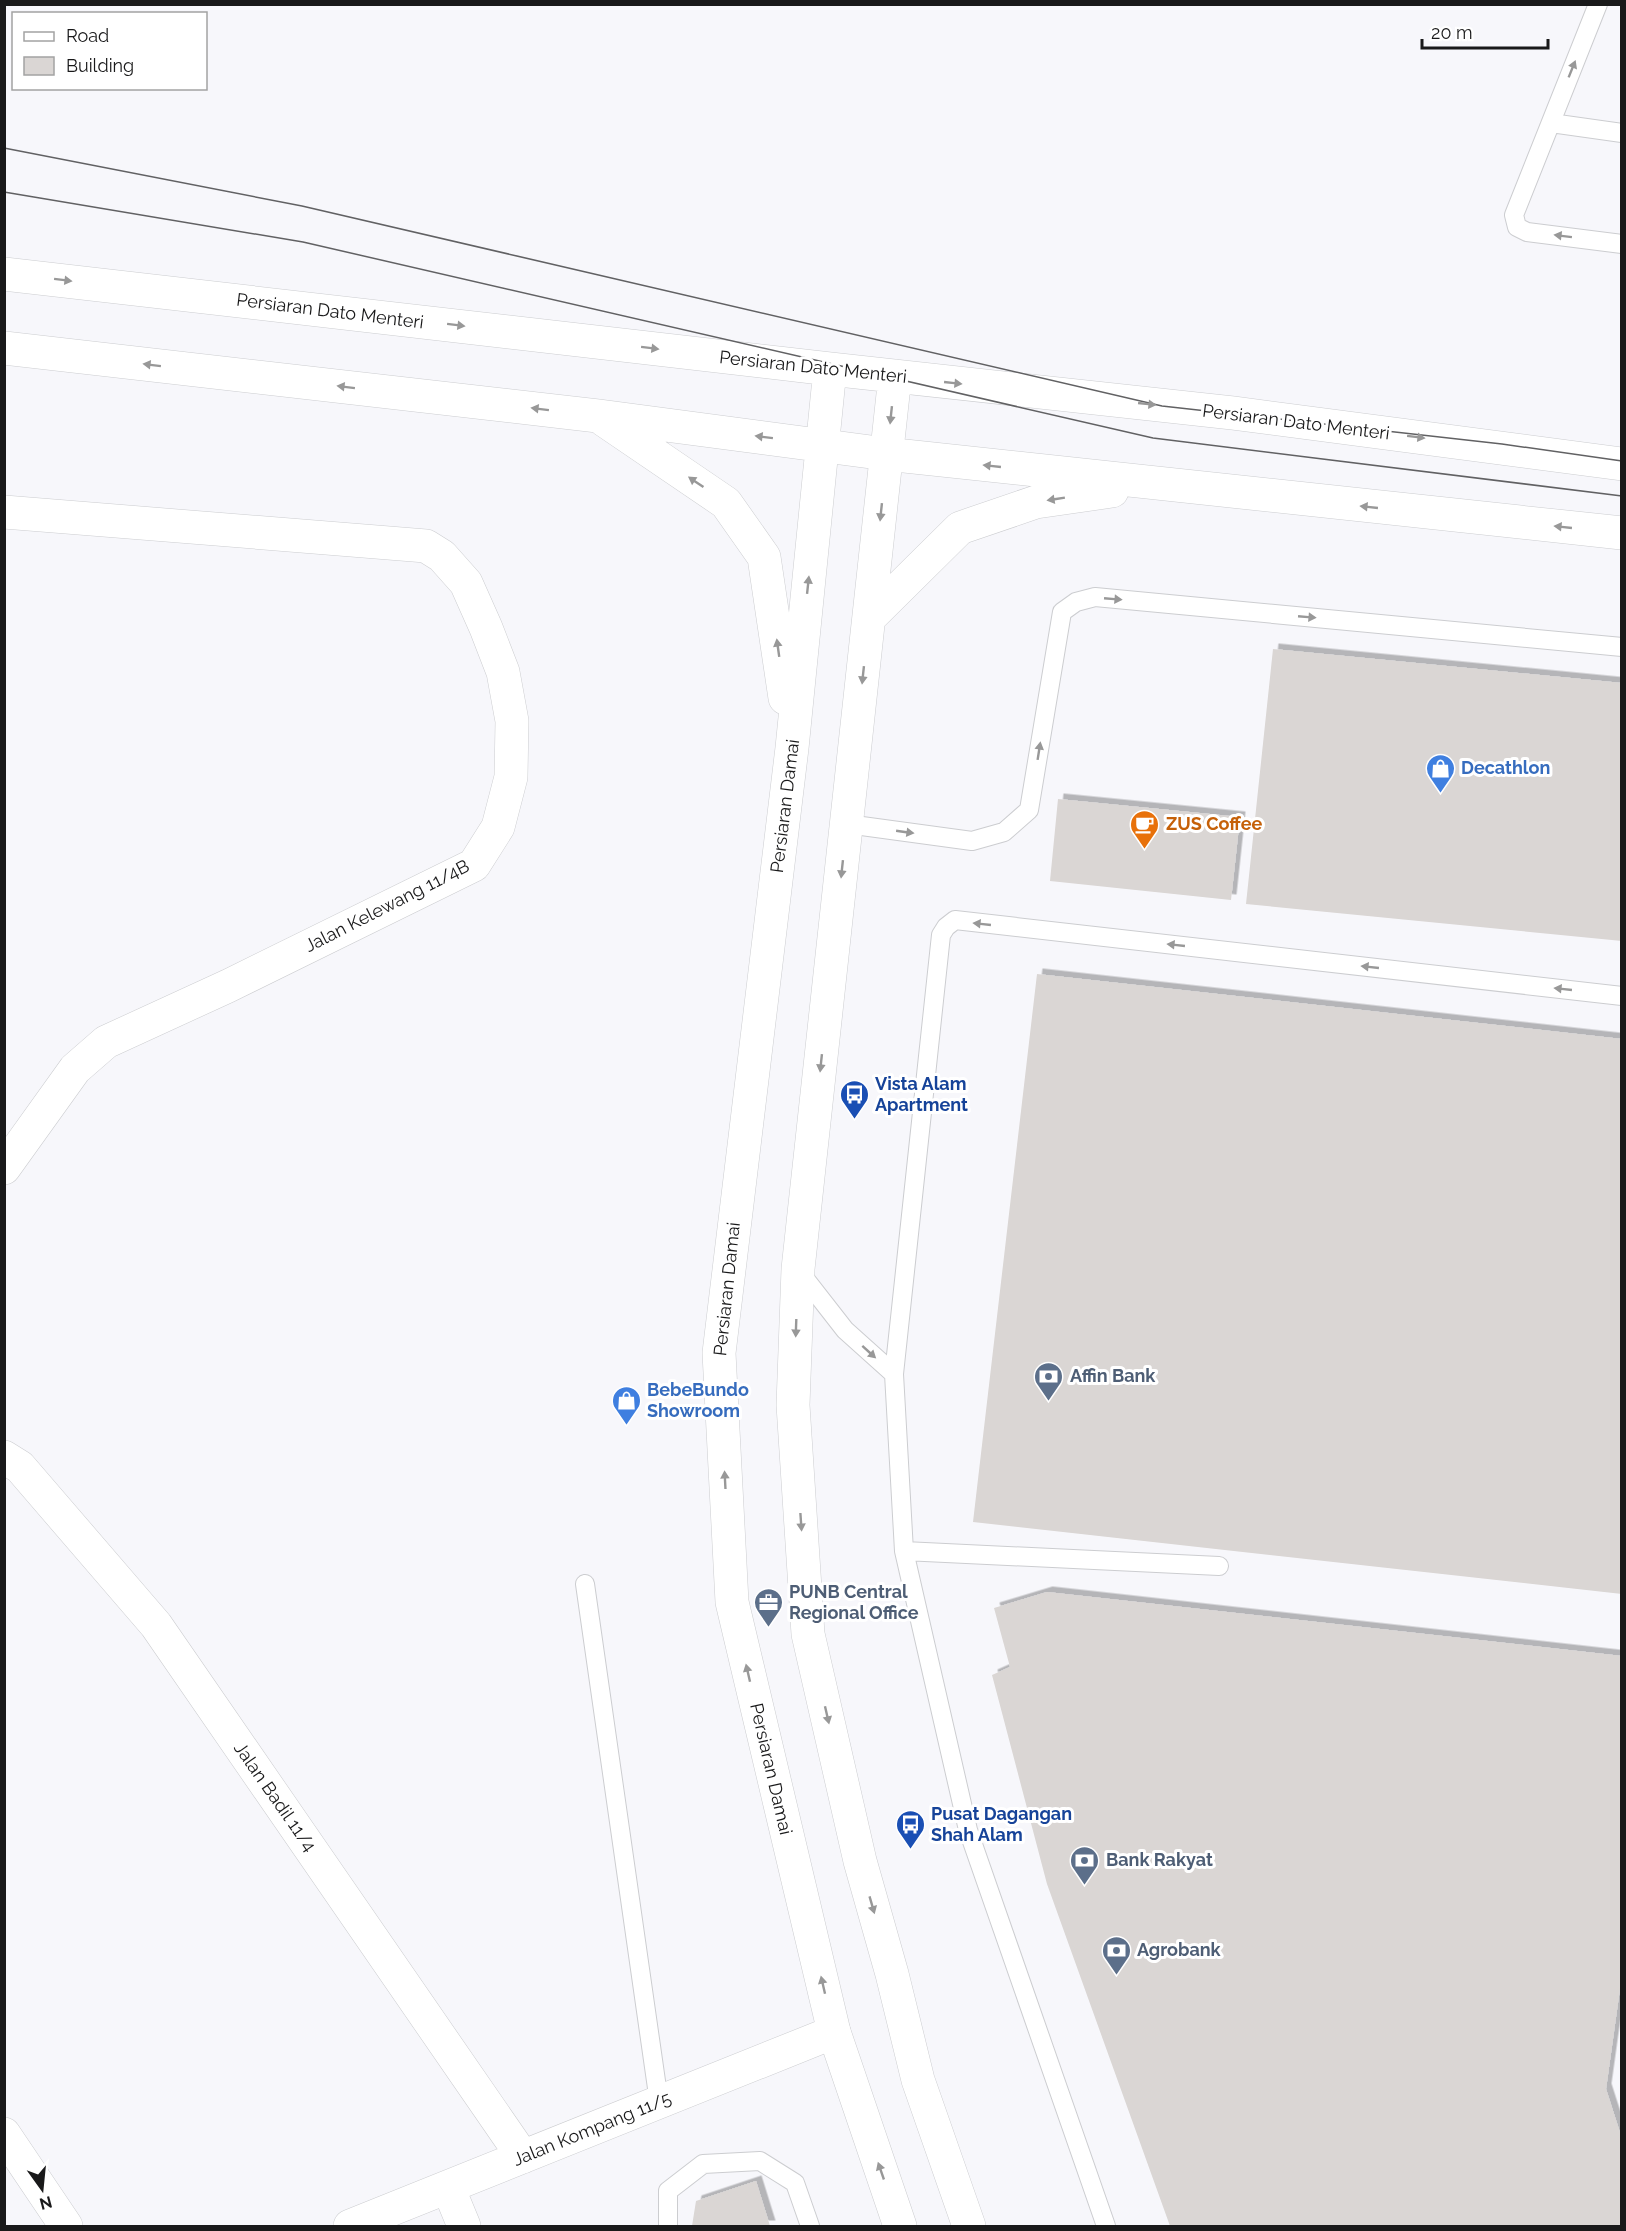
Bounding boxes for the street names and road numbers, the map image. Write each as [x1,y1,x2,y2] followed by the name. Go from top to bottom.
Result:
[235,289,425,332] street label: Persiaran Dato Menteri
[718,346,908,387] street label: Persiaran Dato Menteri
[1201,400,1391,443] street label: Persiaran Dato Menteri
[766,738,803,874] street label: Persiaran Damai
[301,855,473,956] street label: Jalan Kelewang 11/4B
[709,1221,744,1357] street label: Persiaran Damai
[746,1701,797,1837] street label: Persiaran Damai
[230,1738,321,1855] street label: Jalan Badil 11/4
[510,2087,674,2170] street label: Jalan Kompang 11/5

